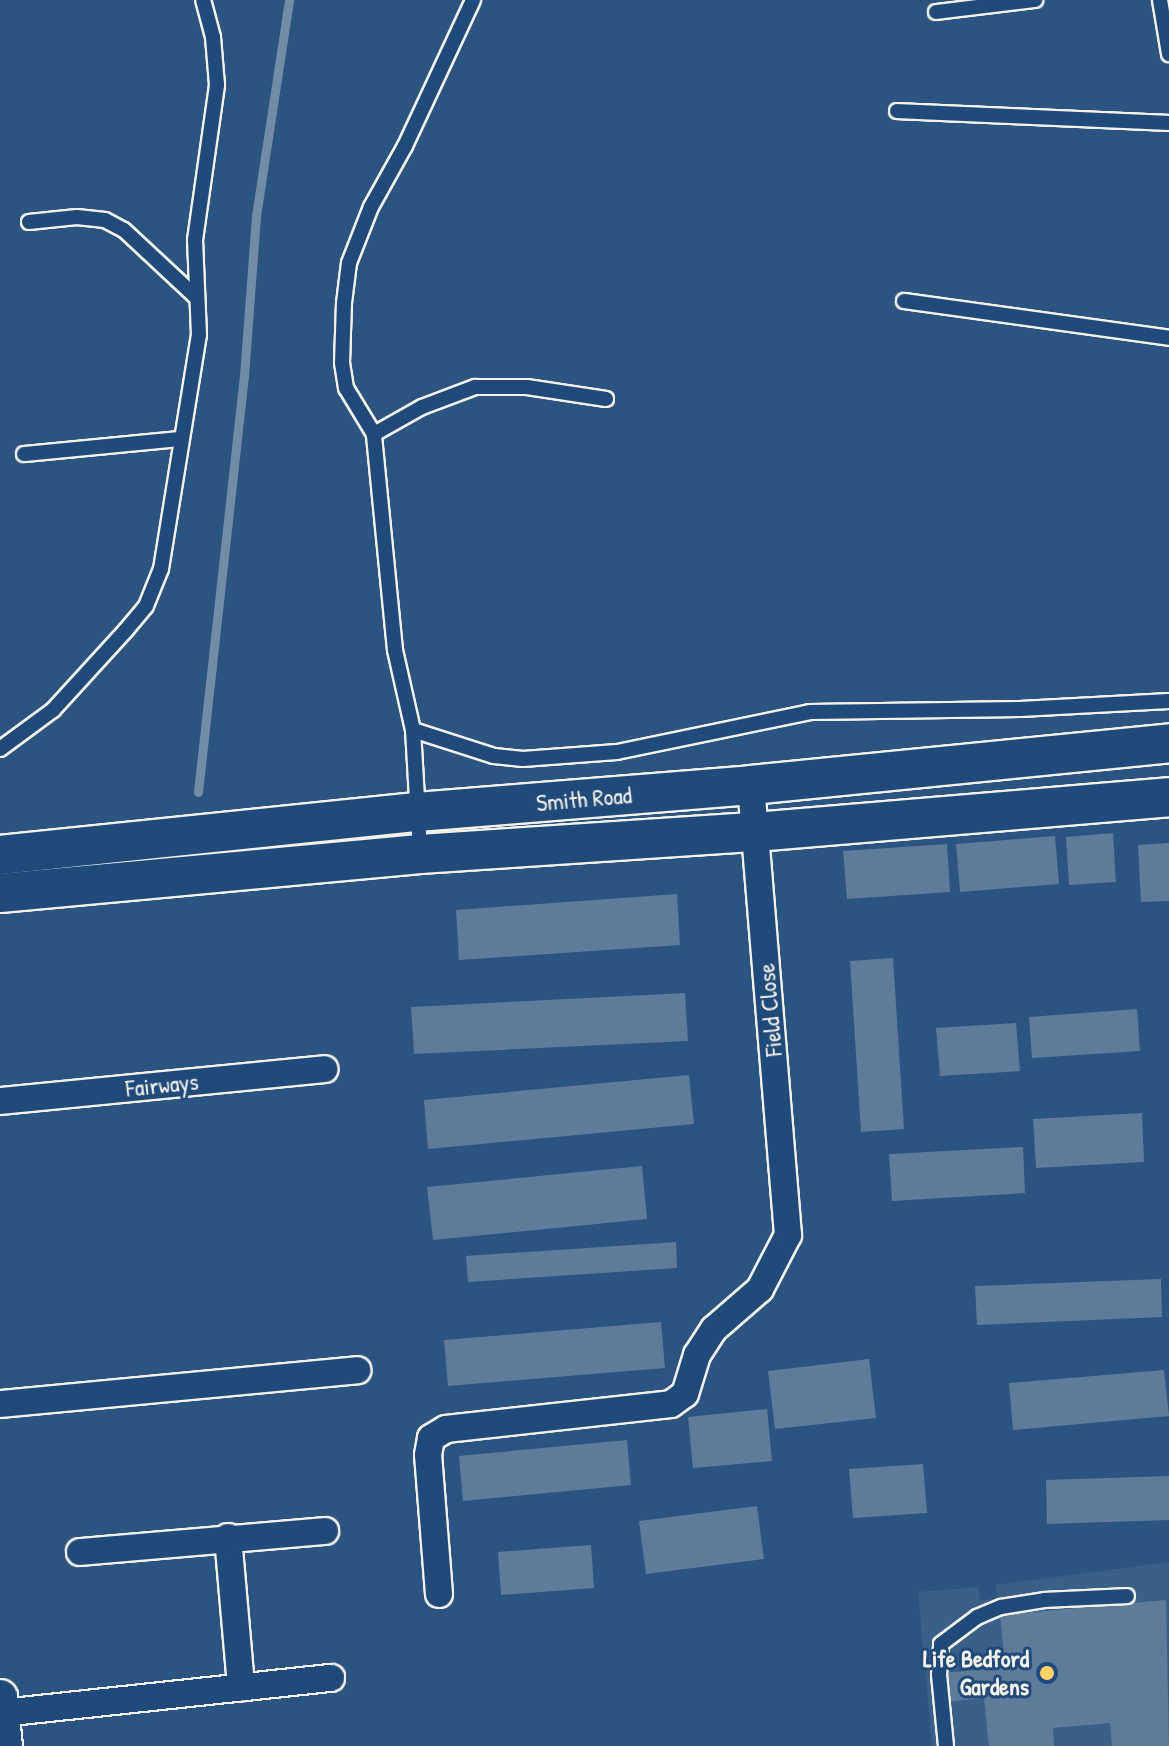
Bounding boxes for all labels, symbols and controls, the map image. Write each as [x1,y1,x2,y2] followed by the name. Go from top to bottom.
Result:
[535,780,633,818] street label: Smith Road
[752,962,788,1058] street label: Field Close
[124,1067,200,1103] street label: Fairways
[923,1645,1029,1701] place label: Life Bedford Gardens
[1036,1662,1058,1684] marker: Life Bedford Gardens

